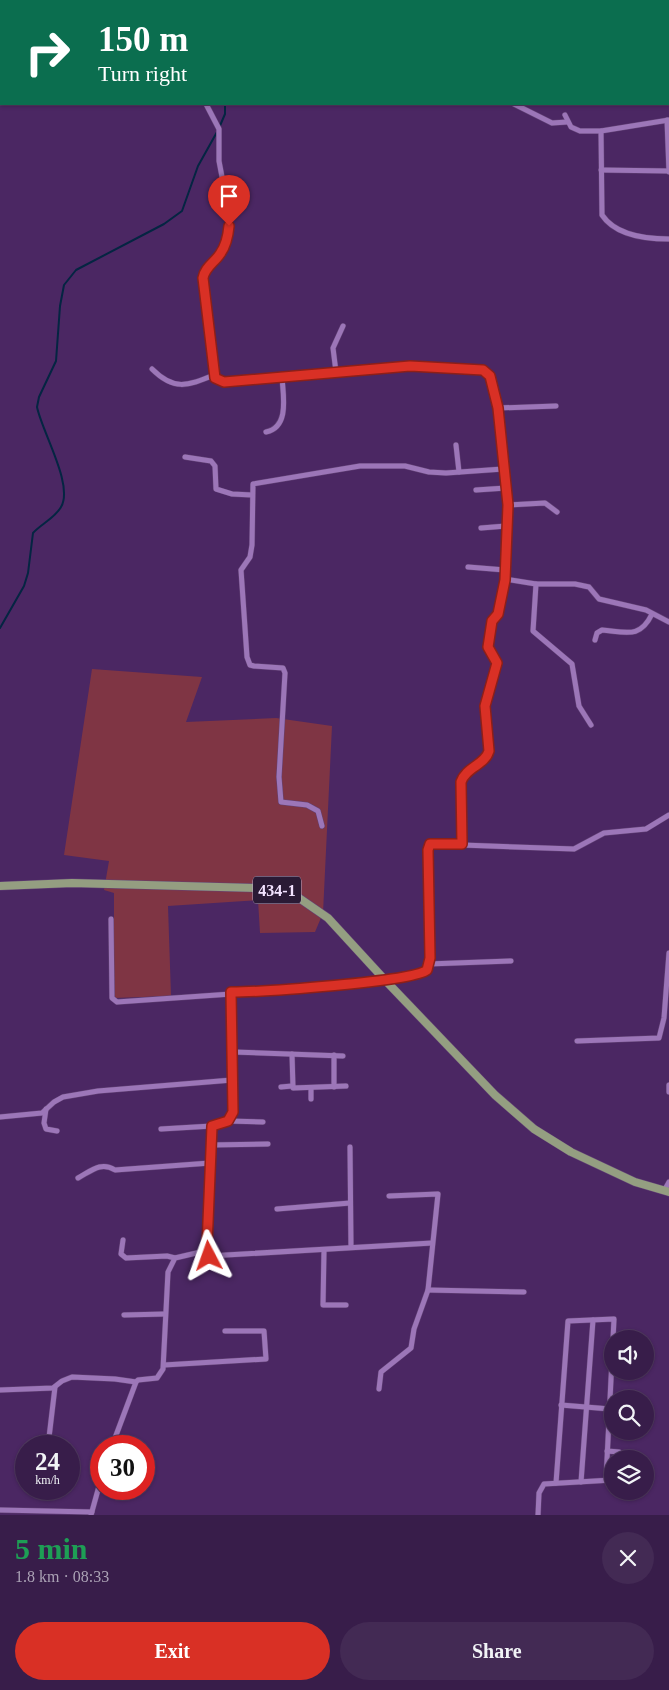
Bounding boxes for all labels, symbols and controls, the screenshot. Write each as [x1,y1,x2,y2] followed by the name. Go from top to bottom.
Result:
[15,20,80,85] icon: right
[98,20,188,59] text: 150 m
[98,61,187,86] text: Turn right
[208,175,250,226] pin
[215,182,243,210] icon: arrive
[253,876,301,904] road number: 434-1
[182,1229,234,1281] position arrow
[604,1330,654,1500] map controls
[604,1330,654,1380] button: sound
[604,1390,654,1440] button: search
[90,1435,155,1500] speed limit sign: 30
[35,1448,60,1475] text: 24
[604,1450,654,1500] button: layers
[35,1473,60,1487] text: km/h
[15,1532,88,1565] text: 5 min
[602,1532,654,1584] button: close
[15,1568,109,1585] text: 1.8 km · 08:33
[15,1622,330,1680] button: Exit
[340,1622,654,1680] button: Share

